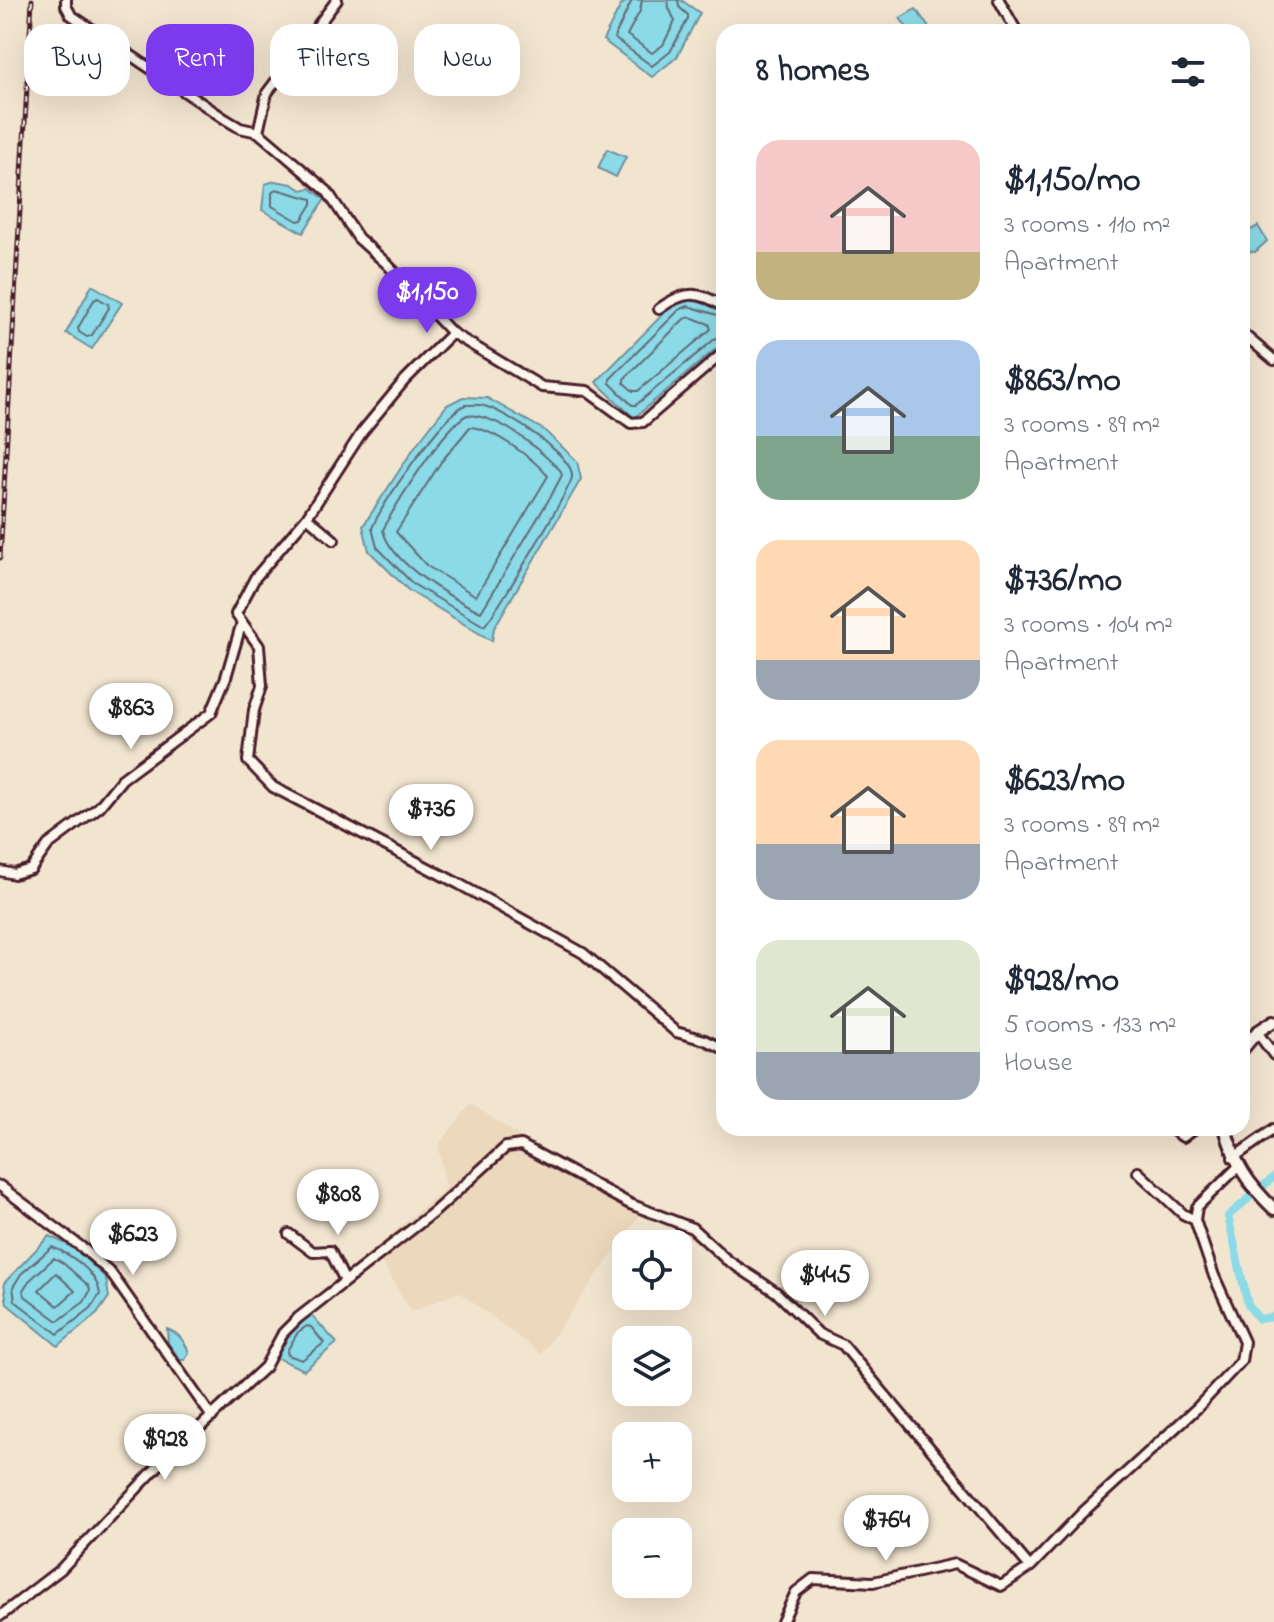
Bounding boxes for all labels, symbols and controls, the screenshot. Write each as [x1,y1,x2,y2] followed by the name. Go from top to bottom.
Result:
[24,24,130,96] chip: Buy
[146,24,254,96] chip: Rent
[270,24,398,96] chip: Filters
[414,24,520,96] chip: New
[756,47,870,97] text: 8 homes
[1166,50,1210,94] icon: filters
[1004,157,1141,207] text: $1,150/mo
[820,172,916,268] icon: home
[1004,207,1170,245] text: 3 rooms · 110 m²
[1004,245,1118,283] text: Apartment
[362,267,492,335] pin: $1,150
[396,274,458,312] text: $1,150
[1004,357,1121,407] text: $863/mo
[820,372,916,468] icon: home
[1004,407,1160,445] text: 3 rooms · 89 m²
[1004,445,1118,483] text: Apartment
[1004,557,1122,607] text: $736/mo
[820,572,916,668] icon: home
[1004,607,1173,645] text: 3 rooms · 104 m²
[1004,645,1118,683] text: Apartment
[84,683,178,751] pin: $863
[107,690,155,728] text: $863
[1004,757,1125,807] text: $623/mo
[820,772,916,868] icon: home
[384,784,478,852] pin: $736
[407,791,455,829] text: $736
[1004,807,1160,845] text: 3 rooms · 89 m²
[1004,845,1118,883] text: Apartment
[1004,957,1119,1007] text: $928/mo
[820,972,916,1068] icon: home
[1004,1007,1177,1045] text: 5 rooms · 133 m²
[1004,1045,1072,1083] text: House
[291,1169,385,1237] pin: $808
[315,1176,361,1214] text: $808
[86,1209,180,1277] pin: $623
[108,1216,158,1254] text: $623
[612,1230,692,1598] map controls
[612,1230,692,1310] button: locate
[778,1250,872,1318] pin: $445
[799,1257,851,1295] text: $445
[612,1326,692,1406] button: layers
[118,1414,212,1482] pin: $928
[142,1421,188,1459] text: $928
[612,1422,692,1502] button: +
[839,1495,933,1563] pin: $764
[862,1502,910,1540] text: $764
[612,1518,692,1598] button: −

